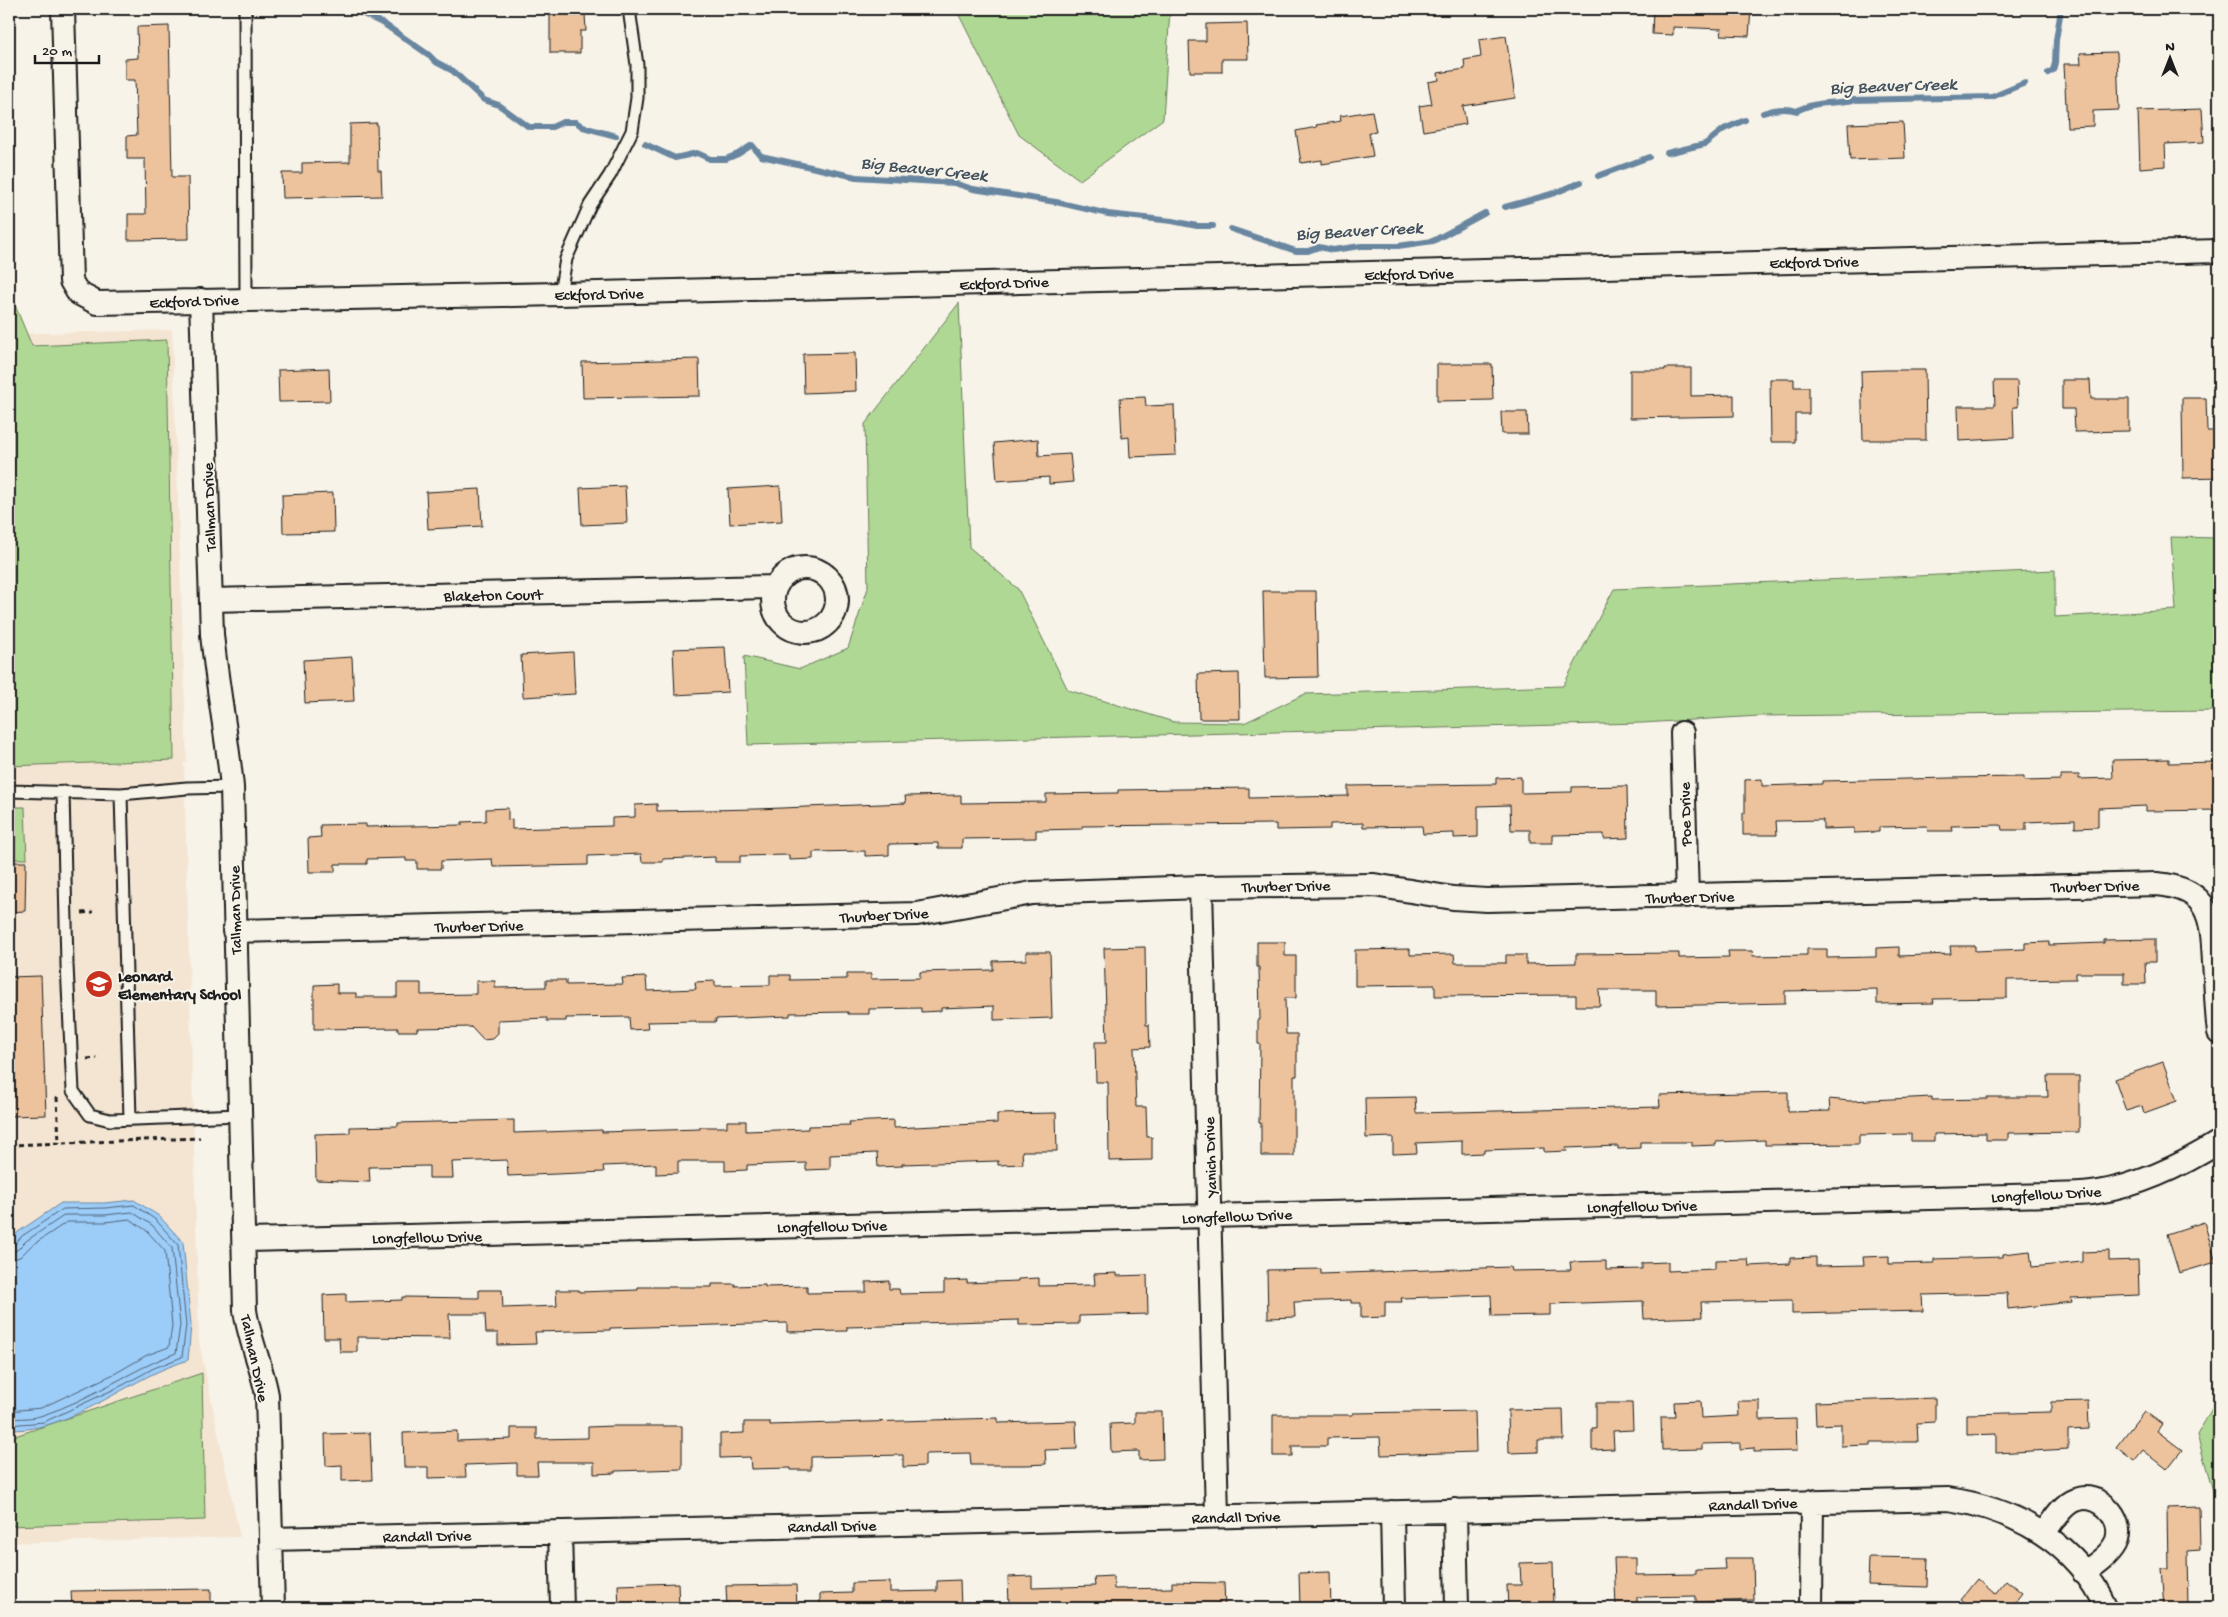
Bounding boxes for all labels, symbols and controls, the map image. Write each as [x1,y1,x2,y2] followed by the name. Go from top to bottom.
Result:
[35,32,99,64] scale bar
[2146,32,2196,82] north arrow
[2165,39,2175,56] text: N
[42,43,72,61] text: 20 m
[1829,75,1959,100] water label: Big Beaver Creek
[860,153,990,188] water label: Big Beaver Creek
[1295,219,1425,246] water label: Big Beaver Creek
[1769,254,1860,275] street label: Eckford Drive
[1364,266,1455,287] street label: Eckford Drive
[959,274,1050,297] street label: Eckford Drive
[554,286,645,307] street label: Eckford Drive
[149,292,240,315] street label: Eckford Drive
[200,462,223,552] street label: Tallman Drive
[442,587,544,608] street label: Blaketon Court
[1677,781,1698,847] street label: Poe Drive
[227,865,248,955] street label: Tallman Drive
[1240,878,1331,899] street label: Thurber Drive
[2049,878,2140,899] street label: Thurber Drive
[1644,889,1735,910] street label: Thurber Drive
[838,906,930,929] street label: Thurber Drive
[433,918,524,939] street label: Thurber Drive
[84,969,114,999] school or university icon: Leonard Elementary School
[118,969,242,1006] place label: Leonard Elementary School
[1202,1116,1223,1199] street label: Yanich Drive
[1991,1184,2103,1209] street label: Longfellow Drive
[1587,1198,1698,1219] street label: Longfellow Drive
[1182,1207,1293,1230] street label: Longfellow Drive
[777,1218,888,1239] street label: Longfellow Drive
[372,1229,483,1250] street label: Longfellow Drive
[234,1312,271,1405] street label: Tallman Drive
[1708,1495,1799,1518] street label: Randall Drive
[1191,1509,1281,1530] street label: Randall Drive
[787,1518,877,1539] street label: Randall Drive
[382,1528,472,1549] street label: Randall Drive

